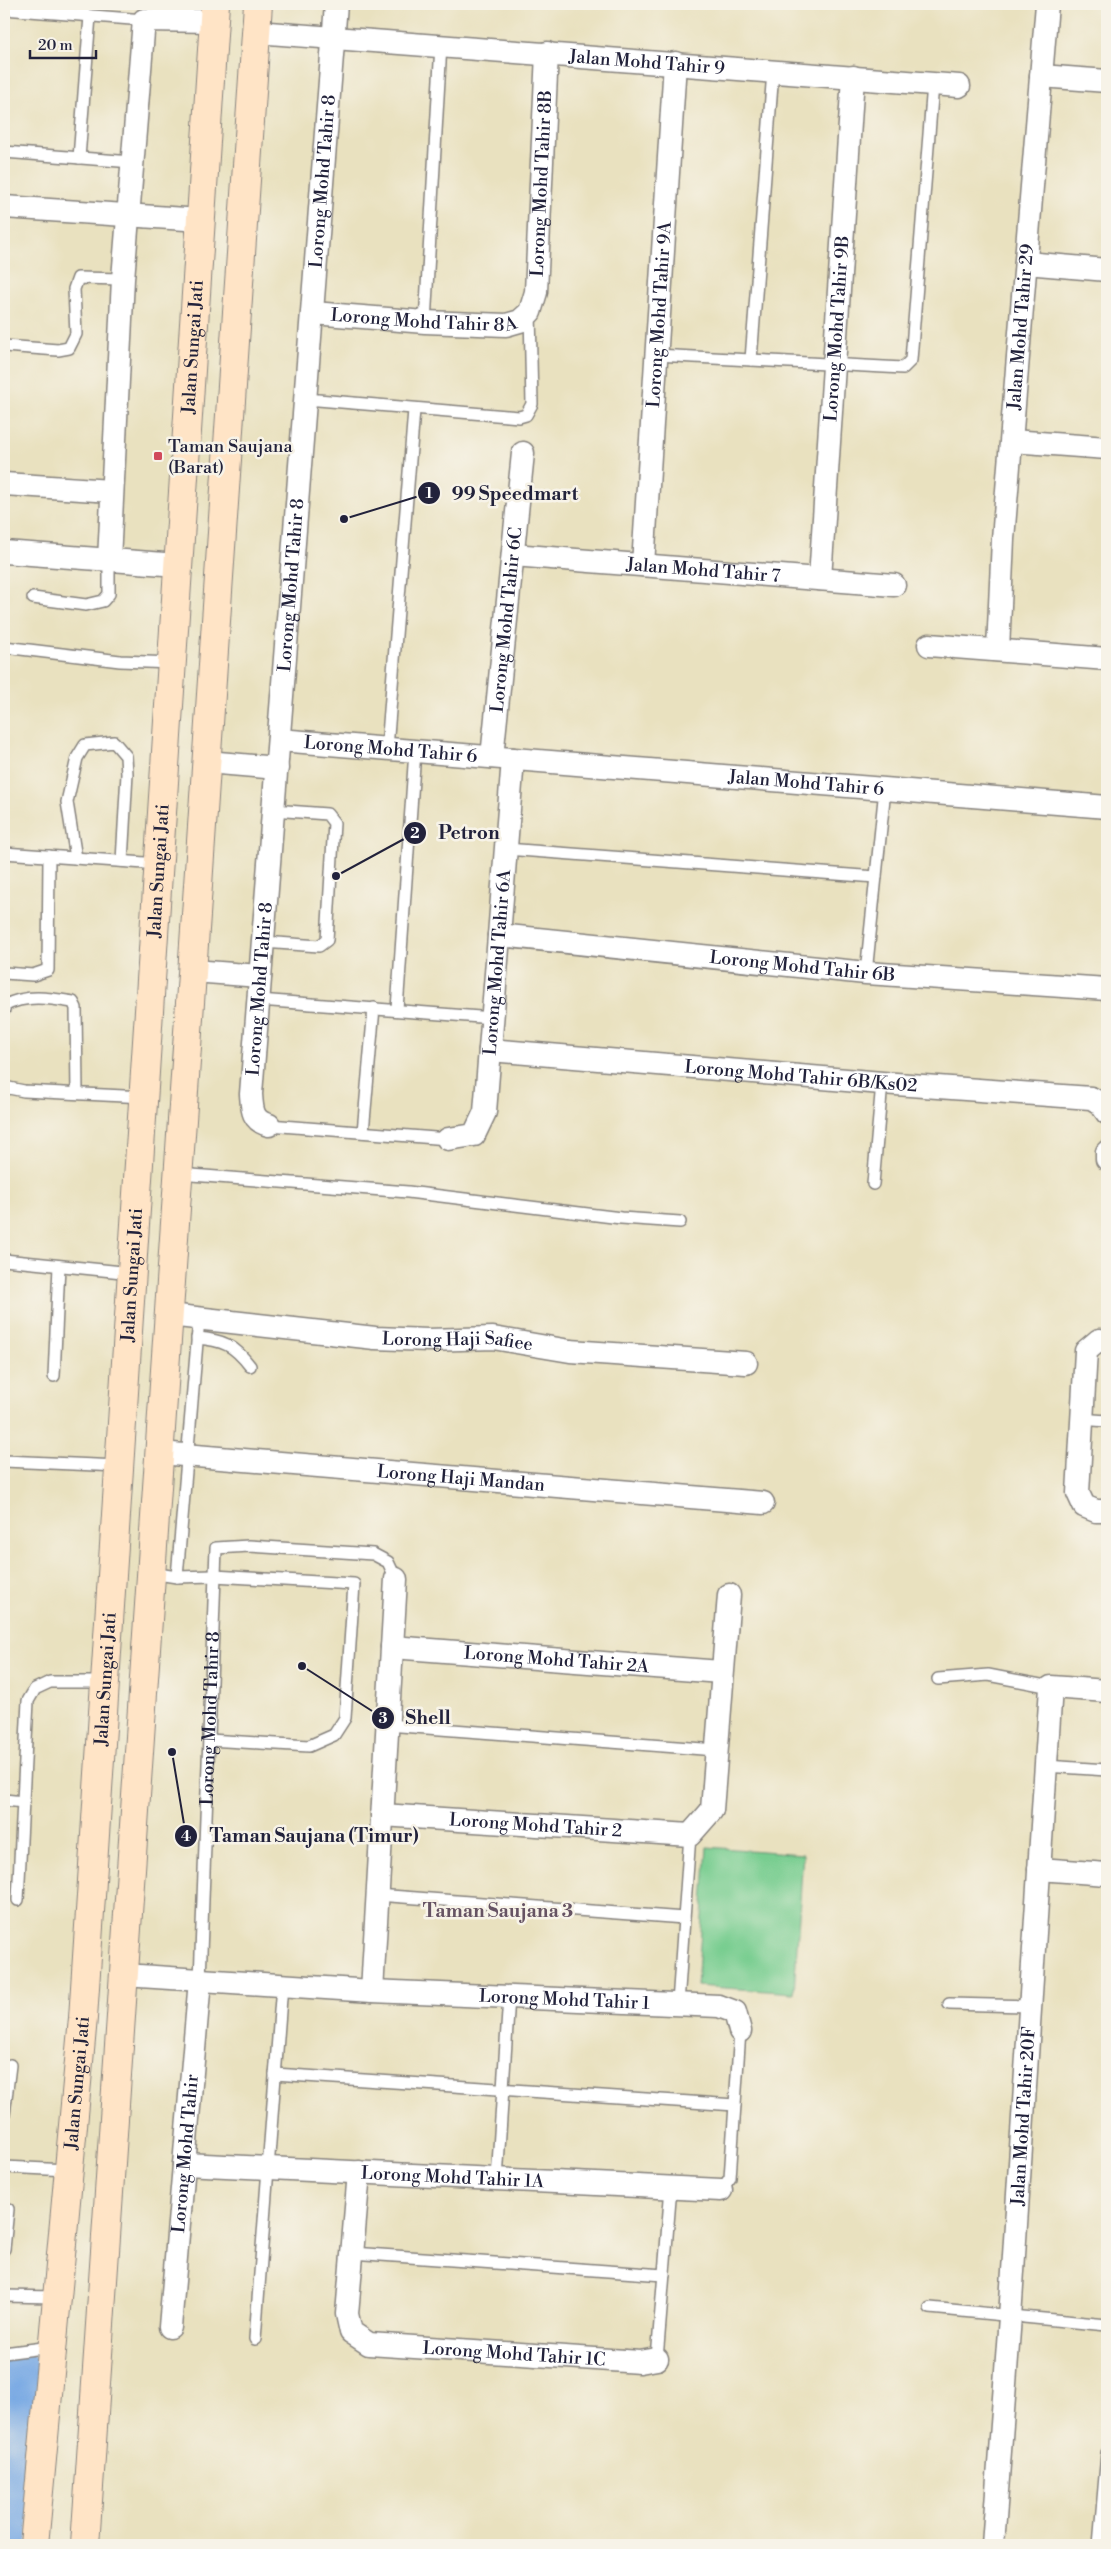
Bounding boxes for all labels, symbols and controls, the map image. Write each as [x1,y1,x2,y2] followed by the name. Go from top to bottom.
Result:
[30,28,96,60] scale bar
[38,36,73,55] text: 20 m
[567,45,726,80] street label: Jalan Mohd Tahir 9
[526,90,557,277] street label: Lorong Mohd Tahir 8B
[304,94,341,269] street label: Lorong Mohd Tahir 8
[642,220,677,408] street label: Lorong Mohd Tahir 9A
[819,235,855,423] street label: Lorong Mohd Tahir 9B
[1003,243,1039,412] street label: Jalan Mohd Tahir 29
[177,279,209,416] street label: Jalan Sungai Jati
[330,303,520,337] street label: Lorong Mohd Tahir 8A
[168,435,294,479] place label: Taman Saujana (Barat)
[152,450,164,462] marker: Taman Saujana (Barat)
[416,476,588,510] callout: 99 Speedmart
[452,482,579,506] text: 99 Speedmart
[425,484,433,503] text: 1
[273,497,309,673] street label: Lorong Mohd Tahir 8
[486,526,527,714] street label: Lorong Mohd Tahir 6C
[625,553,781,588] street label: Jalan Mohd Tahir 7
[303,731,478,768] street label: Lorong Mohd Tahir 6
[726,765,885,801] street label: Jalan Mohd Tahir 6
[143,803,175,939] street label: Jalan Sungai Jati
[403,816,509,850] callout: Petron
[438,821,500,845] text: Petron
[410,824,420,843] text: 2
[479,868,516,1056] street label: Lorong Mohd Tahir 6A
[241,901,278,1077] street label: Lorong Mohd Tahir 8
[708,946,896,987] street label: Lorong Mohd Tahir 6B
[683,1055,918,1098] street label: Lorong Mohd Tahir 6B/Ks02
[116,1207,148,1344] street label: Jalan Sungai Jati
[382,1327,535,1357] street label: Lorong Haji Safiee
[376,1460,546,1497] street label: Lorong Haji Mandan
[90,1611,122,1748] street label: Jalan Sungai Jati
[195,1631,225,1806] street label: Lorong Mohd Tahir 8
[463,1641,651,1679] street label: Lorong Mohd Tahir 2A
[370,1701,461,1735] callout: Shell
[405,1706,451,1730] text: Shell
[378,1709,388,1728] text: 3
[448,1808,623,1843] street label: Lorong Mohd Tahir 2
[174,1819,428,1853] callout: Taman Saujana (Timur)
[209,1824,419,1848] text: Taman Saujana (Timur)
[181,1827,191,1846] text: 4
[423,1899,573,1923] district label: Taman Saujana 3
[478,1985,650,2015] street label: Lorong Mohd Tahir 1
[60,2015,95,2152] street label: Jalan Sungai Jati
[1006,2026,1041,2207] street label: Jalan Mohd Tahir 20F
[167,2073,204,2234] street label: Lorong Mohd Tahir
[361,2162,545,2193] street label: Lorong Mohd Tahir 1A
[422,2337,606,2372] street label: Lorong Mohd Tahir 1C

